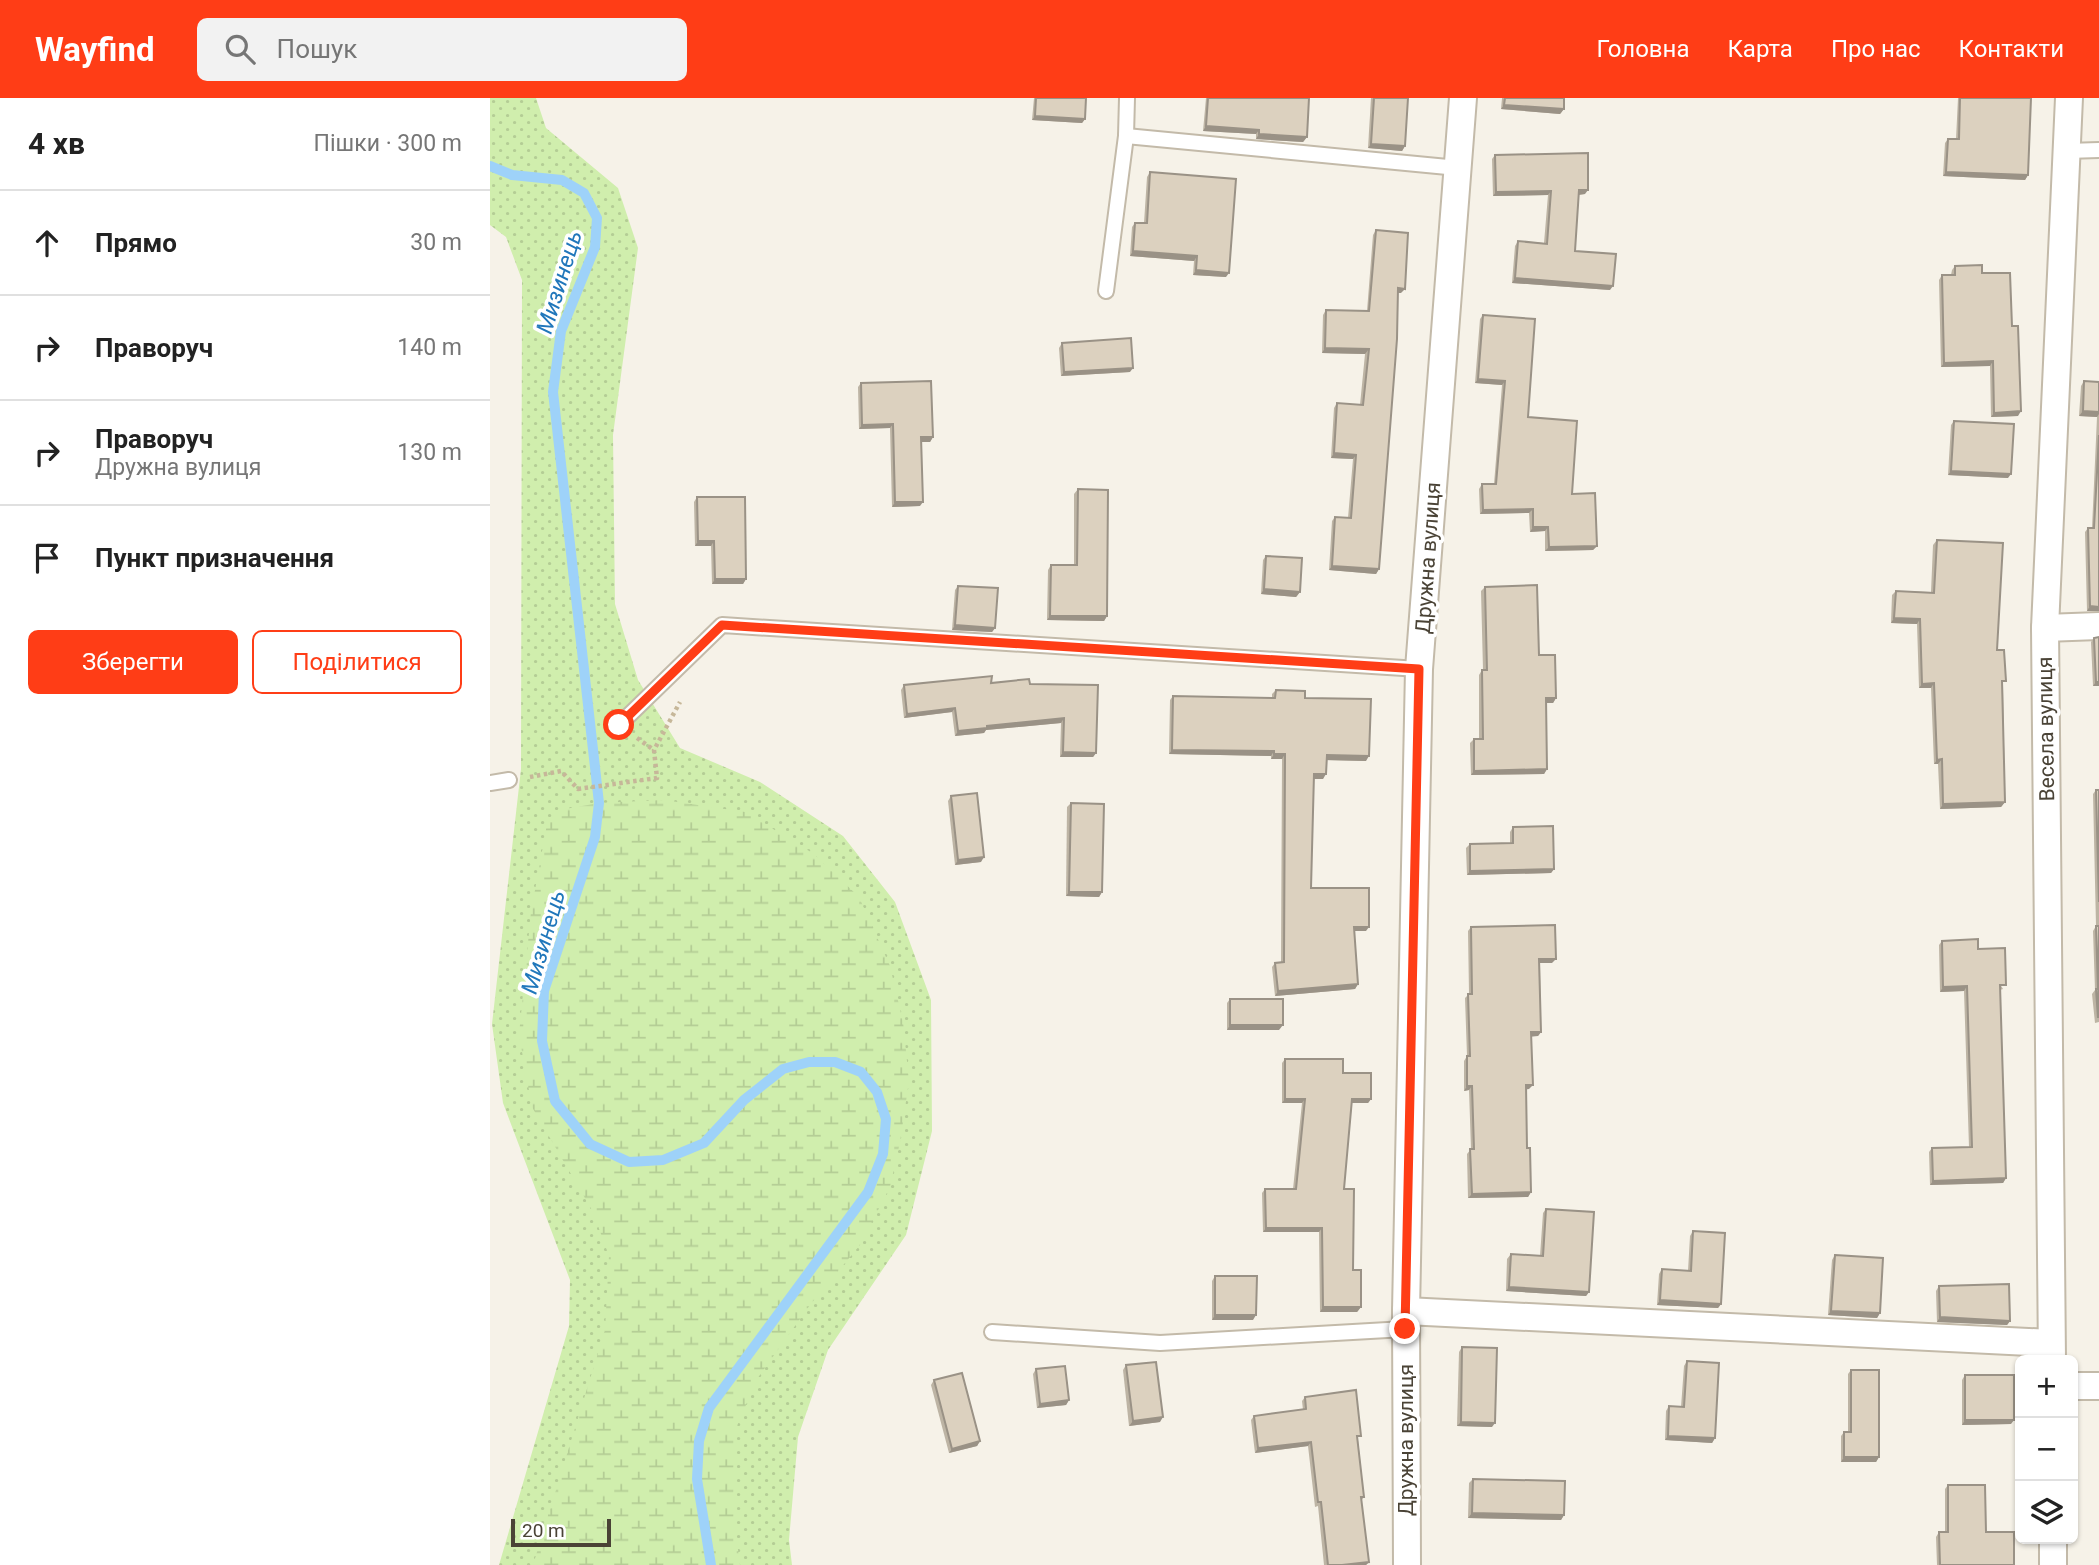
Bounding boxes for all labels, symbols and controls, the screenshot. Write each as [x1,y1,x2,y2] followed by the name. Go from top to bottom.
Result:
[197,18,687,81] search box
[35,30,155,69] text: Wayfind
[221,30,259,68] icon: search
[277,34,357,64] text: Пошук
[1597,35,1689,63] text: Головна
[1727,35,1793,63] text: Карта
[1831,35,1921,63] text: Про нас
[1959,35,2064,63] text: Контакти
[28,126,85,161] text: 4 хв
[314,130,462,157] text: Пішки · 300 m
[28,224,66,262] icon: ahead
[531,227,588,337] water label: Мизинець
[95,228,177,258] text: Прямо
[410,229,462,256] text: 30 m
[28,329,66,367] icon: right
[95,333,213,363] text: Праворуч
[397,334,462,361] text: 140 m
[95,424,213,454] text: Праворуч
[28,434,66,472] icon: right
[397,439,462,466] text: 130 m
[95,454,261,481] text: Дружна вулиця
[1411,481,1445,635] street label: Дружна вулиця
[28,539,66,577] icon: arrive
[95,543,334,573] text: Пункт призначення
[28,630,238,694] button: Зберегти
[252,630,462,694] button: Поділитися
[2033,656,2059,802] street label: Весела вулиця
[603,709,634,740] route start
[516,887,571,997] water label: Мизинець
[1389,1313,1420,1344] route end
[2015,1355,2078,1544] map controls
[2015,1355,2078,1418] button: +
[1394,1364,1418,1516] street label: Дружна вулиця
[2015,1418,2078,1481] button: −
[2015,1481,2078,1544] button: layers
[511,1516,611,1548] scale bar
[522,1519,565,1542] text: 20 m

